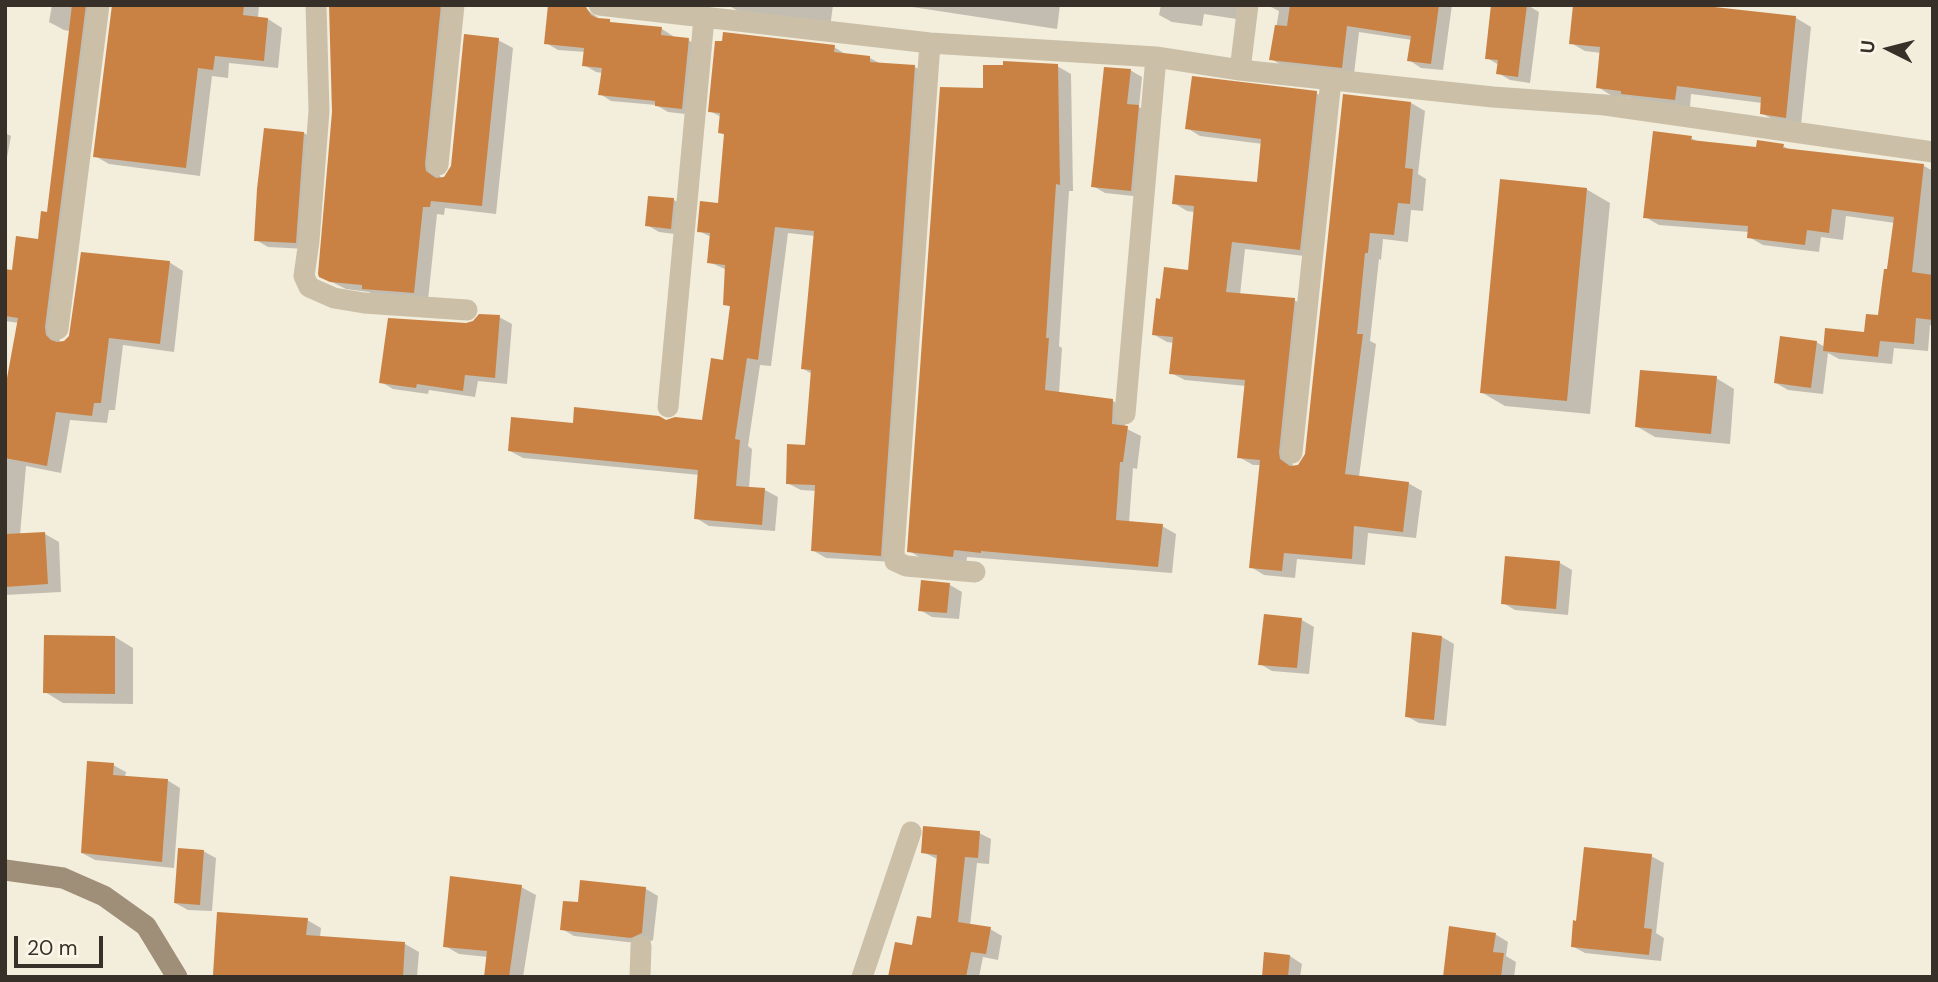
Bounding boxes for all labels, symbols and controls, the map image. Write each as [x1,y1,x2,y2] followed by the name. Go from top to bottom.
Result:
[1854,14,1924,84] north arrow
[1855,39,1881,55] text: U
[18,922,107,966] scale bar
[27,934,78,962] text: 20 m

